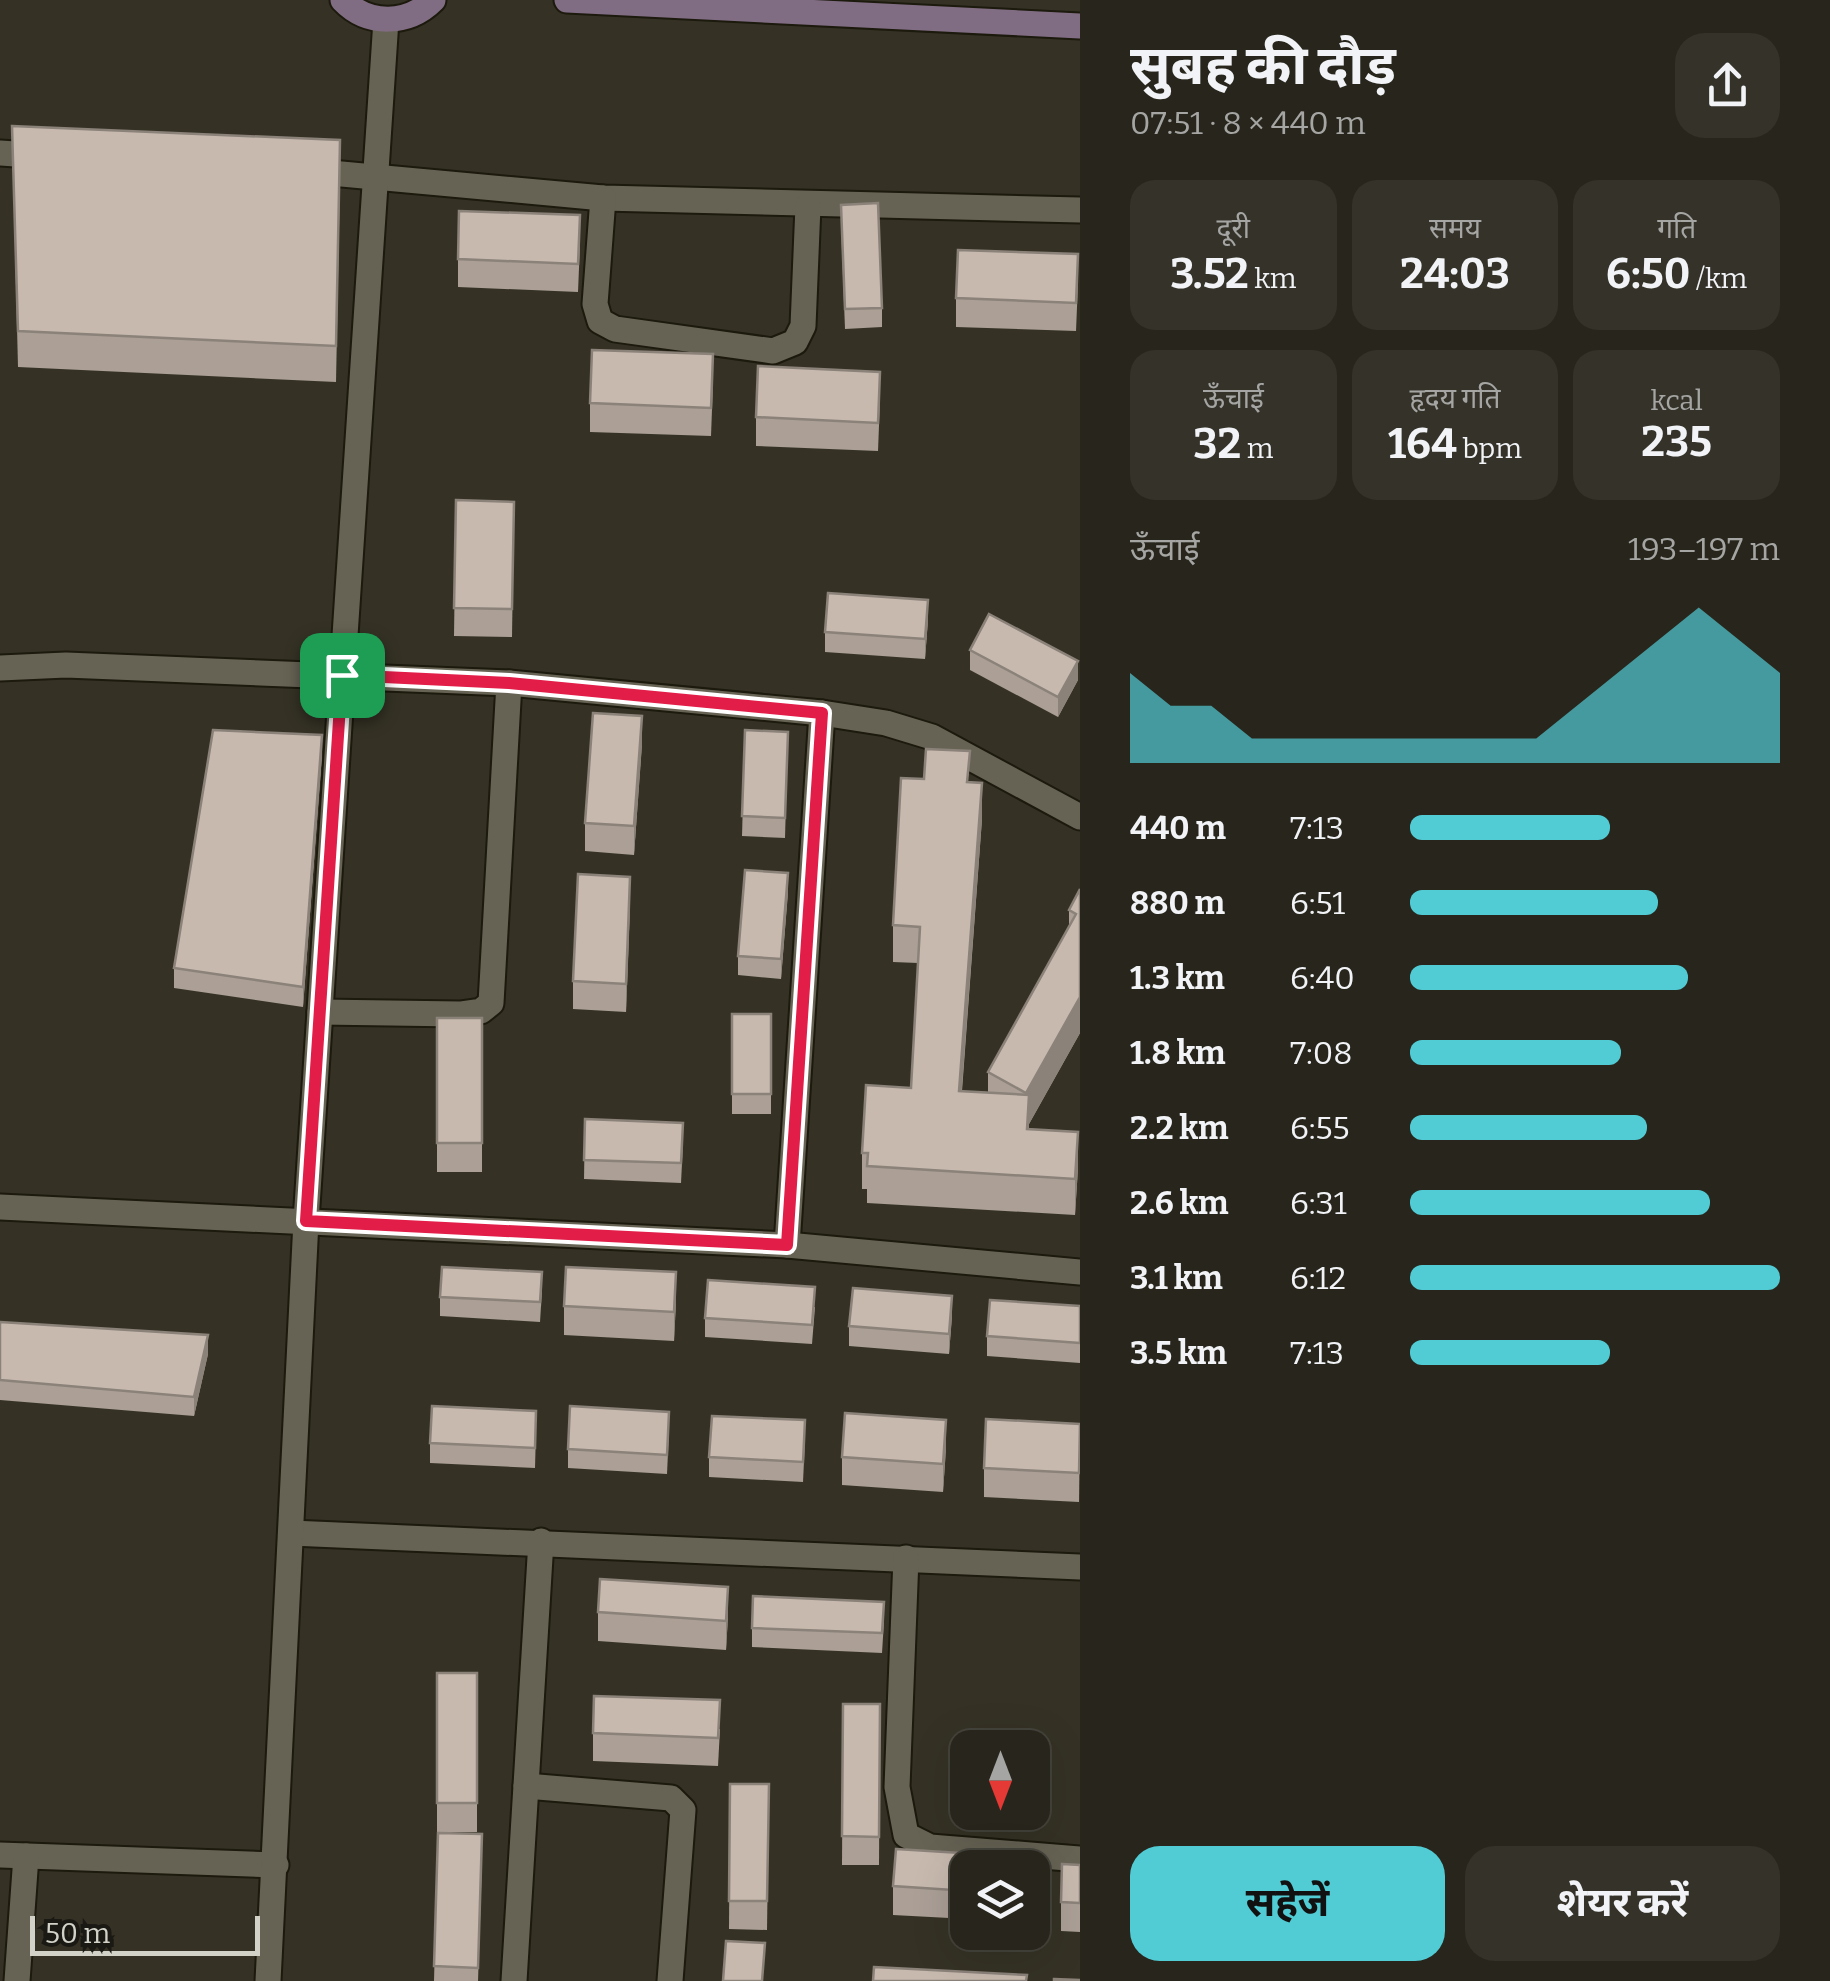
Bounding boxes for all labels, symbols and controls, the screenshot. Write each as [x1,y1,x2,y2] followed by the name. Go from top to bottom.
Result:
[1130,33,1396,99] text: सुबह की दौड़
[1675,33,1780,138] button: share
[1130,104,1366,142] text: 07:51 · 8 × 440 m
[1217,212,1250,245] text: दूरी
[1429,212,1481,245] text: समय
[1657,212,1696,245] text: गति
[1170,249,1249,299] text: 3.52
[1400,249,1510,299] text: 24:03
[1606,249,1690,299] text: 6:50
[1249,262,1296,295] text: km
[1690,262,1747,295] text: /km
[1203,382,1264,415] text: ऊँचाई
[1409,382,1501,415] text: हृदय गति
[1651,384,1703,417] text: kcal
[1641,417,1712,467] text: 235
[1193,419,1241,469] text: 32
[1388,419,1457,469] text: 164
[1241,432,1273,465] text: m
[1457,432,1522,465] text: bpm
[1130,530,1199,568] text: ऊँचाई
[1628,530,1780,568] text: 193–197 m
[300,633,385,718] pin
[315,648,370,703] icon: arrive
[1130,809,1226,847] text: 440 m
[1290,809,1344,847] text: 7:13
[1130,884,1225,922] text: 880 m
[1290,884,1345,922] text: 6:51
[1130,959,1225,997] text: 1.3 km
[1290,959,1355,997] text: 6:40
[1130,1034,1226,1072] text: 1.8 km
[1290,1034,1353,1072] text: 7:08
[1130,1109,1228,1147] text: 2.2 km
[1290,1109,1350,1147] text: 6:55
[1130,1184,1229,1222] text: 2.6 km
[1290,1184,1347,1222] text: 6:31
[1130,1259,1223,1297] text: 3.1 km
[1290,1259,1346,1297] text: 6:12
[1130,1334,1227,1372] text: 3.5 km
[1290,1334,1344,1372] text: 7:13
[950,1730,1050,1830] north arrow
[950,1730,1050,1950] map controls
[1130,1846,1445,1961] button: सहेजें
[1465,1846,1780,1961] button: शेयर करें
[950,1850,1050,1950] button: layers
[30,1911,260,1956] scale bar
[45,1917,110,1950] text: 50 m

